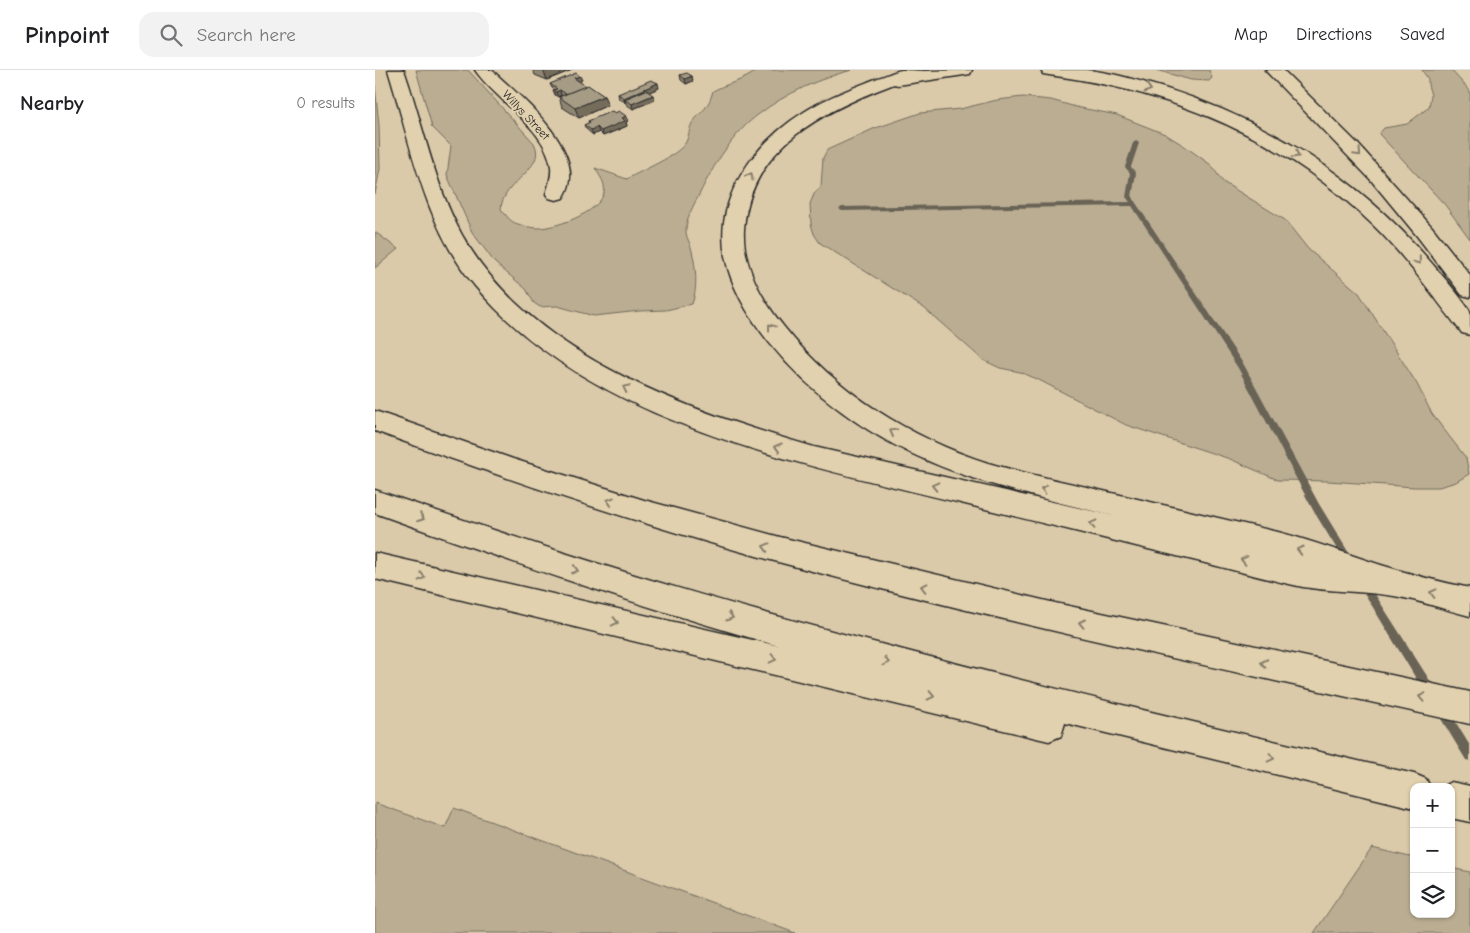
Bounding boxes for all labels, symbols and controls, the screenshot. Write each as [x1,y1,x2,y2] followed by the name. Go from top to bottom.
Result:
[139,12,489,57] search box
[25,21,109,49] text: Pinpoint
[157,21,185,49] icon: search
[197,24,296,46] text: Search here
[1234,24,1268,45] text: Map
[1296,24,1372,45] text: Directions
[1400,24,1445,45] text: Saved
[1143,83,1151,93] one-way arrow
[499,87,553,143] street label: Willys Street
[20,91,84,115] text: Nearby
[296,94,355,112] text: 0 results
[1352,147,1361,156] one-way arrow
[1290,149,1299,159] one-way arrow
[744,172,754,181] one-way arrow
[1412,256,1421,265] one-way arrow
[768,323,777,333] one-way arrow
[622,384,631,395] one-way arrow
[889,428,898,438] one-way arrow
[774,442,782,452] one-way arrow
[931,481,940,492] one-way arrow
[1040,484,1049,495] one-way arrow
[607,497,615,507] one-way arrow
[416,512,425,522] one-way arrow
[1089,519,1098,530] one-way arrow
[763,542,771,552] one-way arrow
[1296,546,1304,556] one-way arrow
[1239,555,1248,566] one-way arrow
[570,564,578,574] one-way arrow
[418,571,427,582] one-way arrow
[919,582,928,593] one-way arrow
[1428,588,1437,599] one-way arrow
[725,612,734,622] one-way arrow
[610,616,619,627] one-way arrow
[1078,618,1087,629] one-way arrow
[769,653,778,664] one-way arrow
[882,656,890,666] one-way arrow
[1259,658,1268,668] one-way arrow
[927,690,936,701] one-way arrow
[1418,692,1427,703] one-way arrow
[1267,752,1276,763] one-way arrow
[1410,783,1455,918] map controls
[1410,783,1455,828] button: +
[1410,828,1455,873] button: −
[1410,873,1455,918] button: layers

